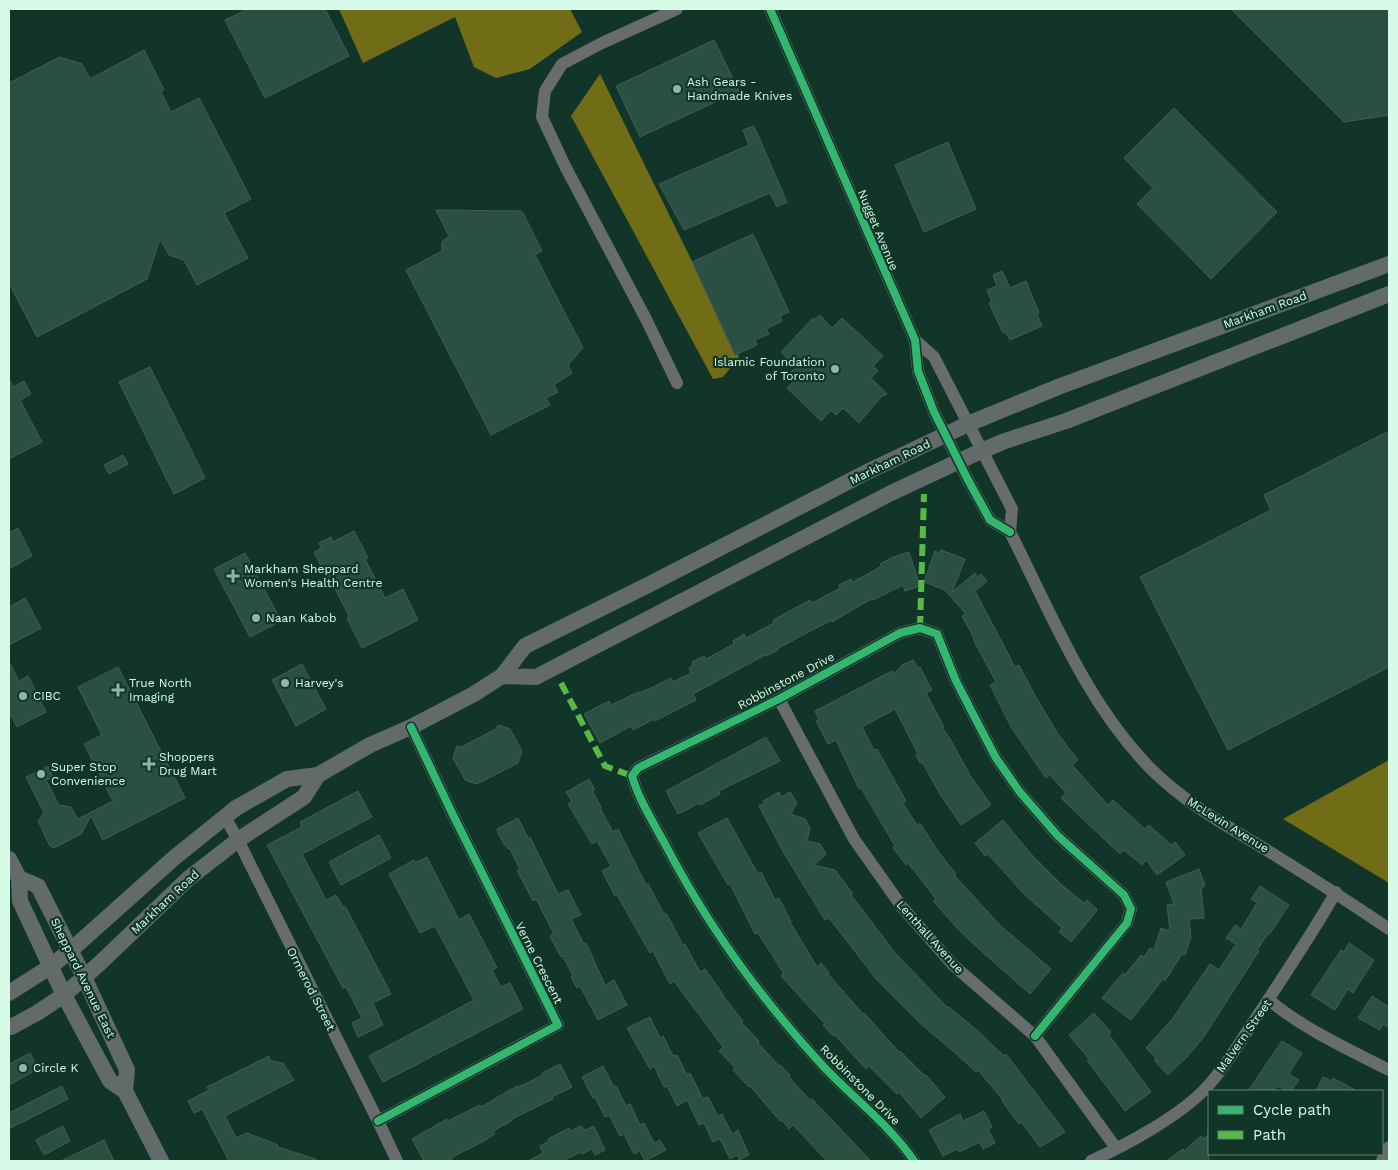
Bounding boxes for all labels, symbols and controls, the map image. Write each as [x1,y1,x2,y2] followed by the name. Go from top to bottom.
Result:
[687,75,792,103] place label: Ash Gears - Handmade Knives
[671,83,683,95] marker: Ash Gears - Handmade Knives
[855,187,901,273] street label: Nugget Avenue
[1221,288,1309,332] street label: Markham Road
[714,355,825,383] place label: Islamic Foundation of Toronto
[829,363,841,375] marker: Islamic Foundation of Toronto
[848,436,932,488] street label: Markham Road
[244,562,383,590] place label: Markham Sheppard Women's Health Centre
[226,569,240,583] marker: Markham Sheppard Women's Health Centre
[266,611,337,625] place label: Naan Kabob
[250,612,262,624] marker: Naan Kabob
[735,650,837,712] street label: Robbinstone Drive
[129,676,192,704] place label: True North Imaging
[295,676,343,690] place label: Harvey's
[279,677,291,689] marker: Harvey's
[111,683,125,697] marker: True North Imaging
[33,689,61,703] place label: CIBC
[17,690,29,702] marker: CIBC
[159,750,217,778] place label: Shoppers Drug Mart
[143,758,155,770] marker: Shoppers Drug Mart
[51,760,126,788] place label: Super Stop Convenience
[35,768,47,780] marker: Super Stop Convenience
[1185,794,1271,856] street label: McLevin Avenue
[128,867,202,937] street label: Markham Road
[894,898,967,976] street label: Lenthall Avenue
[48,916,118,1040] street label: Sheppard Avenue East
[512,920,566,1006] street label: Verne Crescent
[284,945,338,1033] street label: Ormerod Street
[1214,997,1274,1075] street label: Malvern Street
[817,1042,903,1128] street label: Robbinstone Drive
[33,1061,79,1075] place label: Circle K
[17,1062,29,1074] marker: Circle K
[1208,1090,1383,1155] legend
[1253,1101,1331,1119] text: Cycle path
[1253,1126,1286,1144] text: Path

